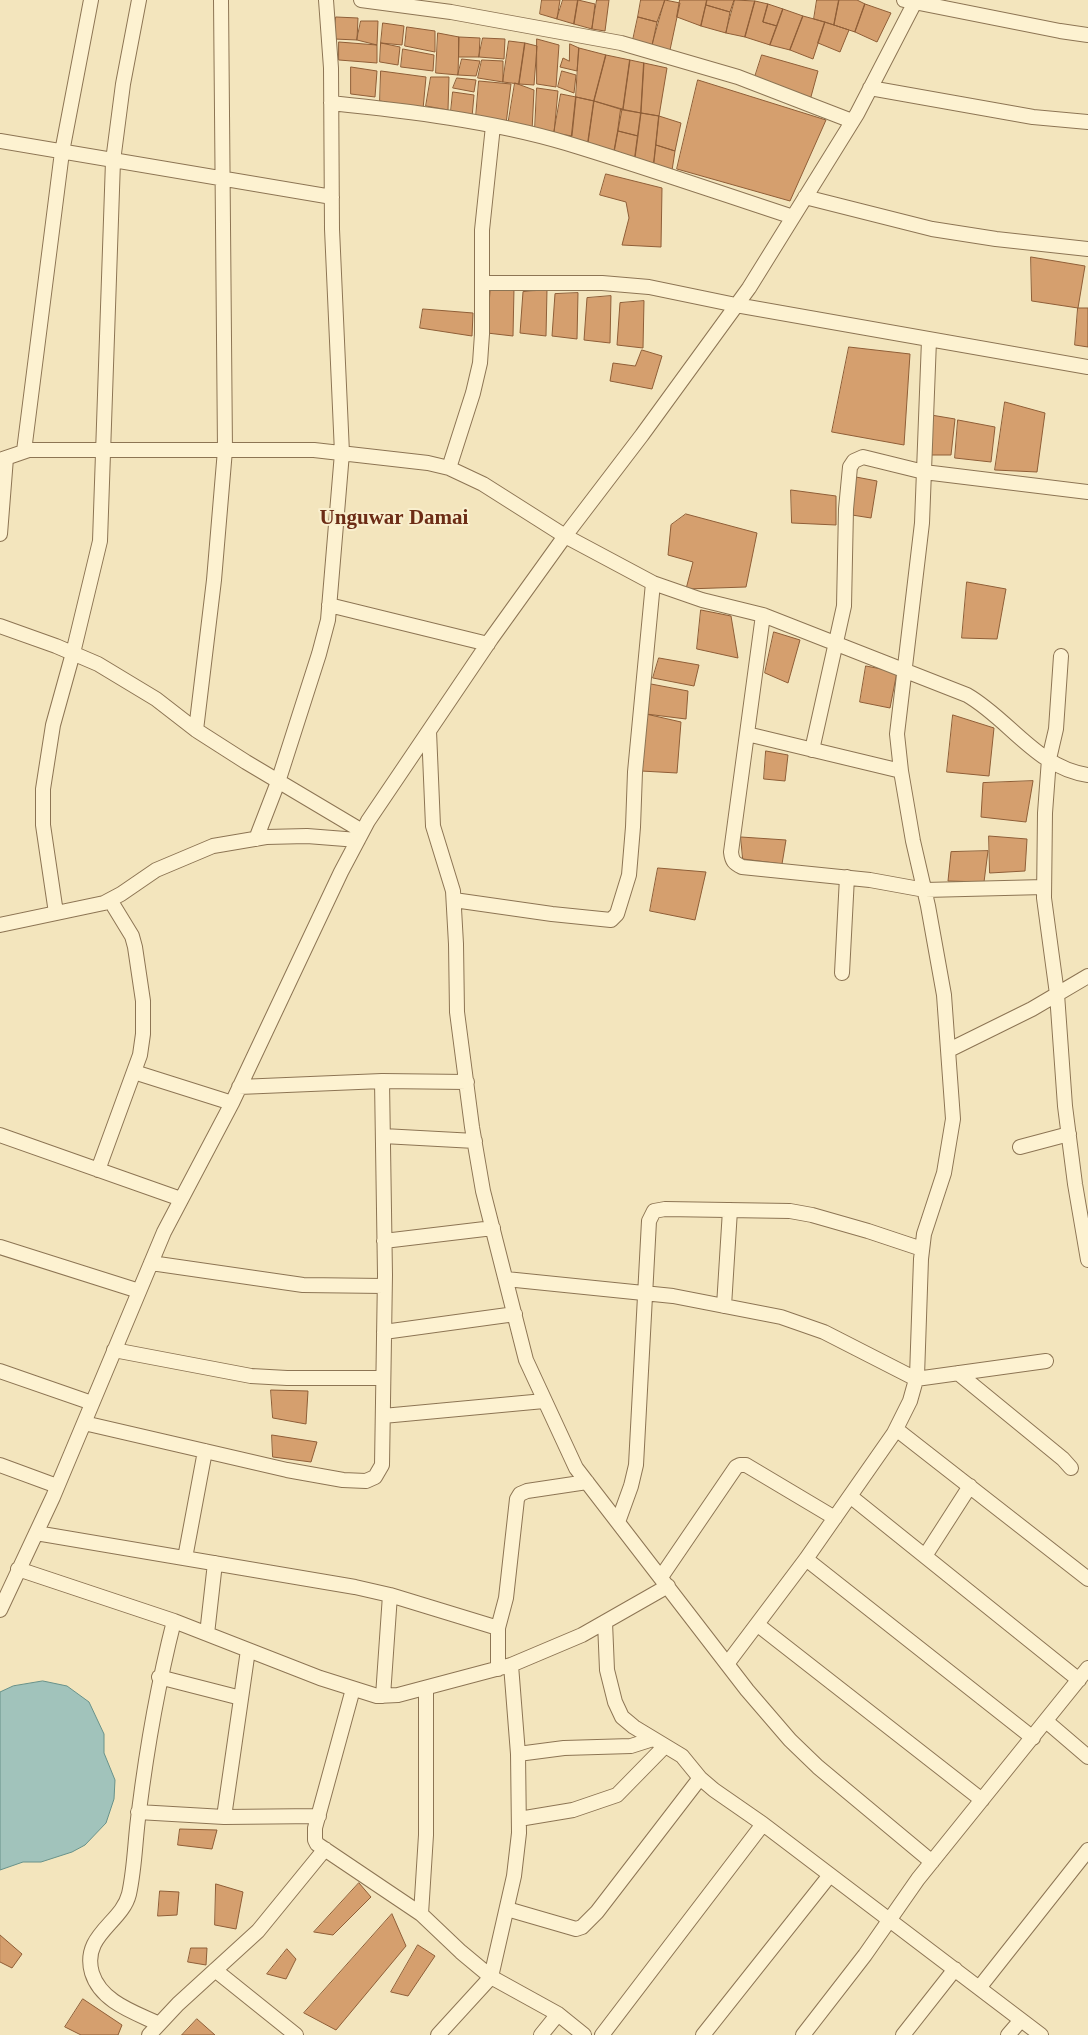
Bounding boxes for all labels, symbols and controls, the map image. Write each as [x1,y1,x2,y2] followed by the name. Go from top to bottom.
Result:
[320,506,468,532] district label: Unguwar Damai

